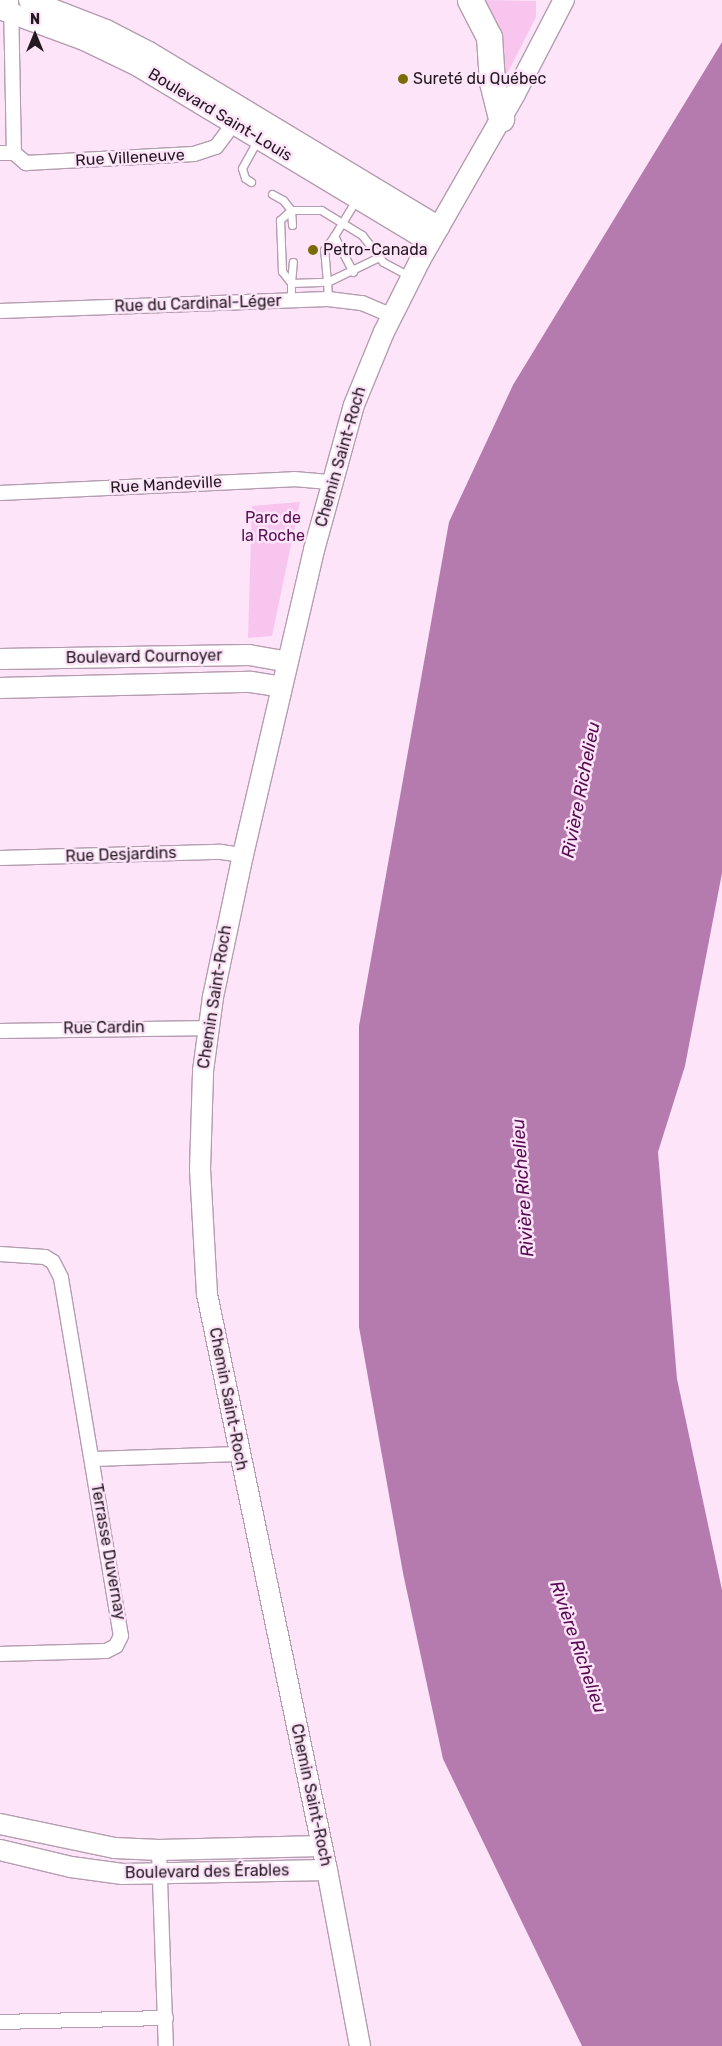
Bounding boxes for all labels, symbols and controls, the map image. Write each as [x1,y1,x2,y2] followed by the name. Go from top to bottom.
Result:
[10,10,60,60] north arrow
[30,11,40,28] text: N
[145,64,295,166] street label: Boulevard Saint-Louis
[413,69,546,89] place label: Sureté du Québec
[397,73,409,85] marker: Sureté du Québec
[75,146,185,170] street label: Rue Villeneuve
[323,240,428,260] place label: Petro-Canada
[307,244,319,256] marker: Petro-Canada
[114,291,282,317] street label: Rue du Cardinal-Léger
[312,385,370,529] street label: Chemin Saint-Roch
[110,472,222,498] street label: Rue Mandeville
[241,508,305,546] park label: Parc de la Roche
[66,646,222,668] street label: Boulevard Cournoyer
[557,720,605,860] water label: Rivière Richelieu
[65,843,177,867] street label: Rue Desjardins
[194,924,236,1070] street label: Chemin Saint-Roch
[63,1018,145,1038] street label: Rue Cardin
[507,1118,539,1258] water label: Rivière Richelieu
[205,1326,251,1472] street label: Chemin Saint-Roch
[87,1482,129,1622] street label: Terrasse Duvernay
[545,1578,611,1716] water label: Rivière Richelieu
[287,1722,335,1868] street label: Chemin Saint-Roch
[125,1861,289,1883] street label: Boulevard des Érables

